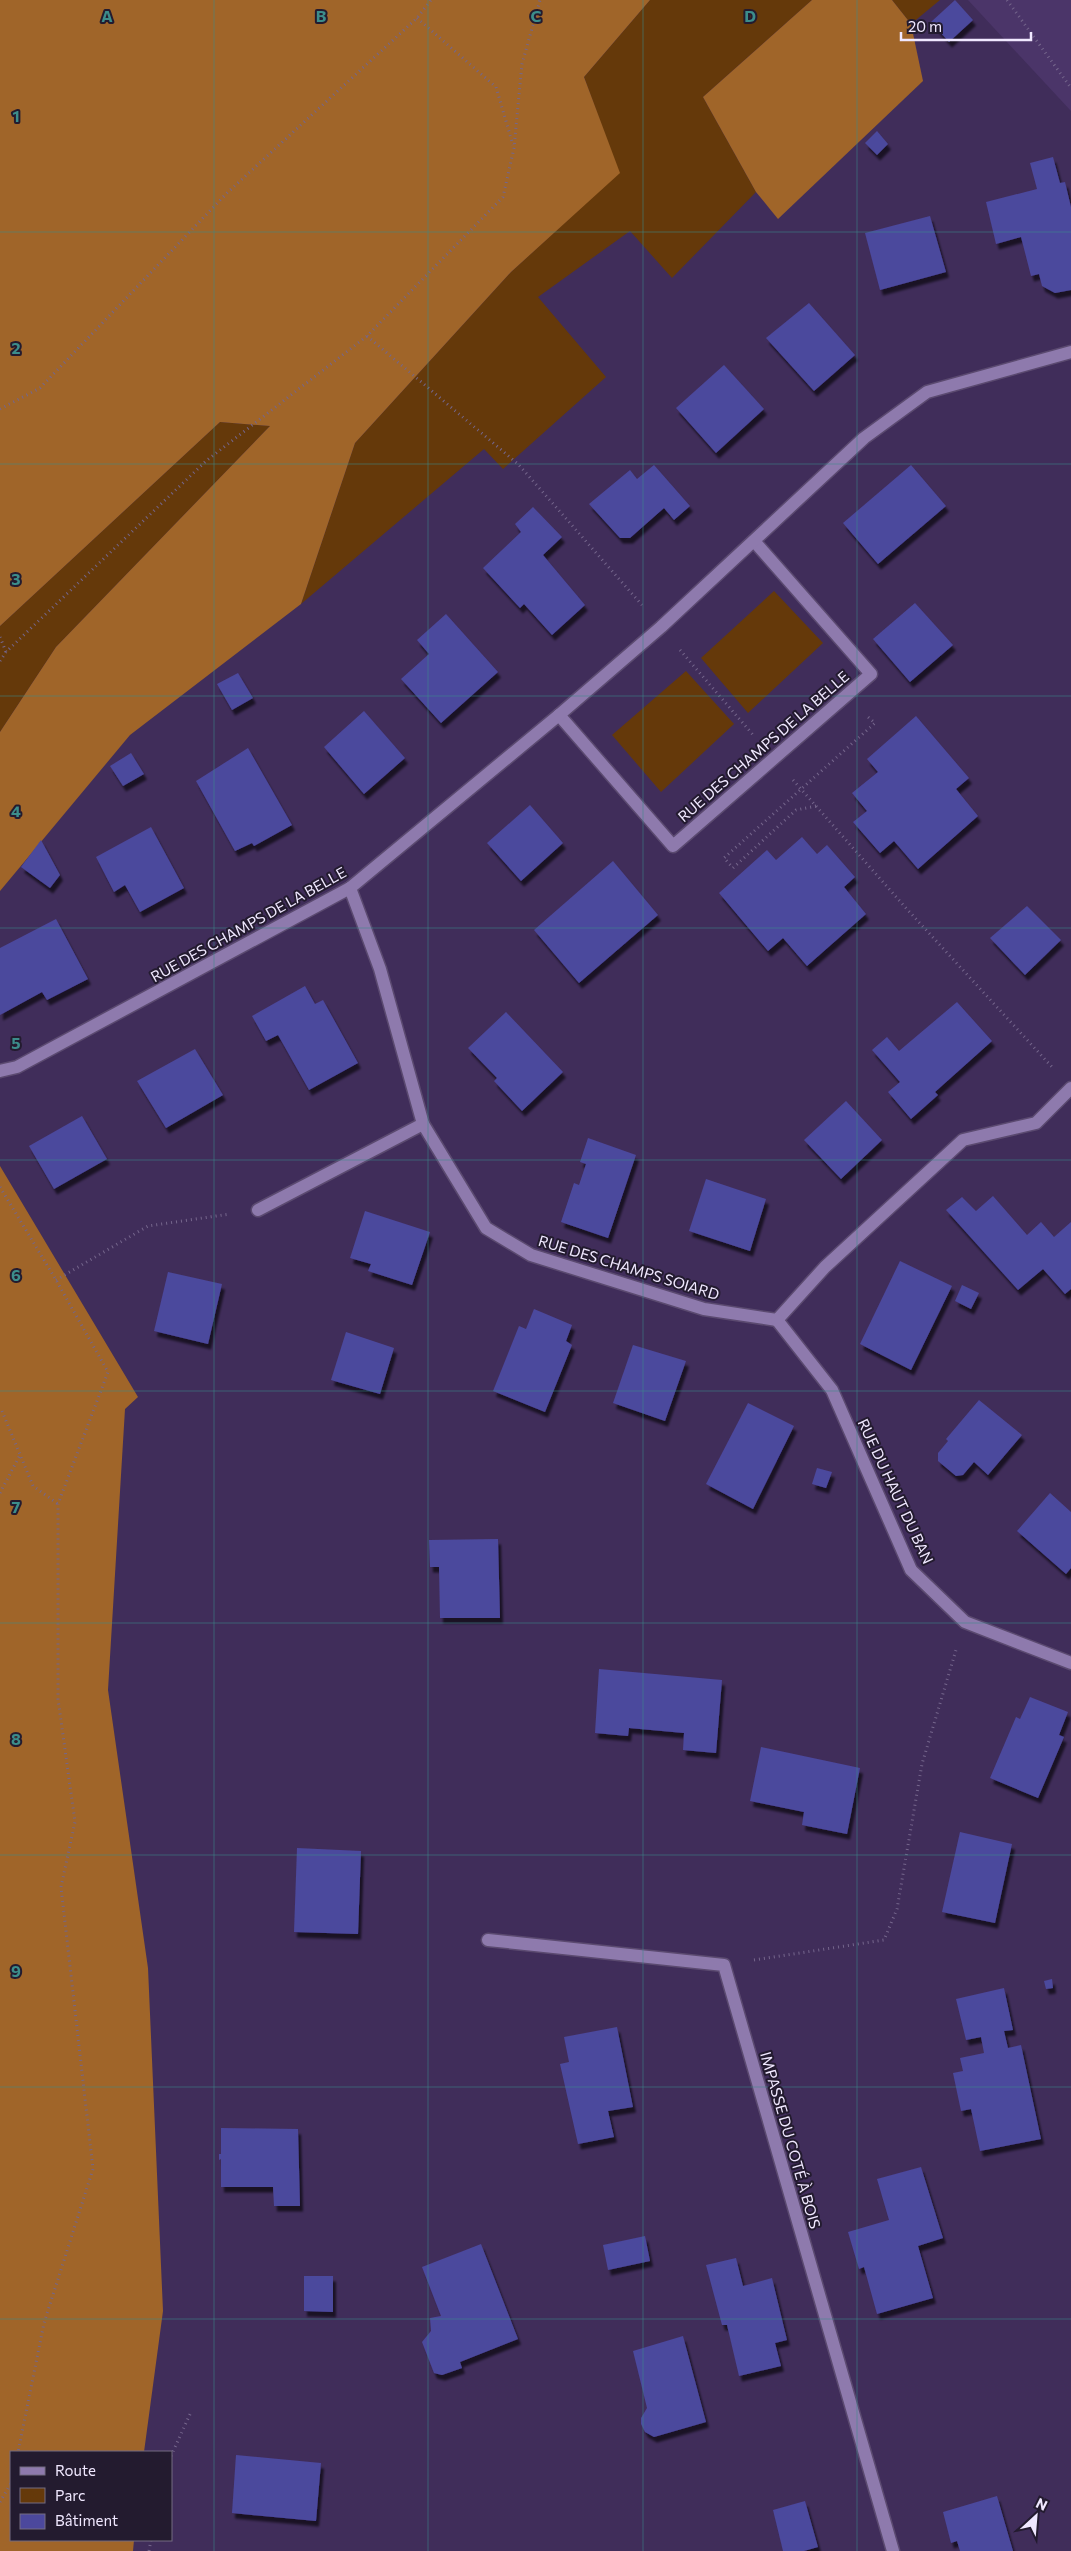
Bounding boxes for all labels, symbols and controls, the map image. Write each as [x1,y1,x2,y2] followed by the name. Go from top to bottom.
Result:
[101,6,113,25] text: A
[316,6,327,25] text: B
[531,6,542,25] text: C
[744,6,756,25] text: D
[901,10,1031,42] scale bar
[908,17,942,35] text: 20 m
[12,106,20,125] text: 1
[11,338,21,357] text: 2
[11,569,21,588] text: 3
[674,667,852,825] street label: RUE DES CHAMPS DE LA BELLE
[11,801,21,820] text: 4
[147,863,349,985] street label: RUE DES CHAMPS DE LA BELLE
[11,1033,21,1052] text: 5
[536,1231,722,1303] street label: RUE DES CHAMPS SOIARD
[11,1265,21,1284] text: 6
[854,1416,938,1566] street label: RUE DU HAUT DU BAN
[12,1497,21,1516] text: 7
[11,1729,21,1748] text: 8
[11,1961,21,1980] text: 9
[757,2049,826,2231] street label: IMPASSE DU COTÉ À BOIS
[10,2451,172,2541] legend
[55,2461,96,2479] text: Route
[55,2486,85,2504] text: Parc
[1011,2491,1061,2541] north arrow
[1033,2494,1050,2514] text: N
[55,2511,118,2529] text: Bâtiment

